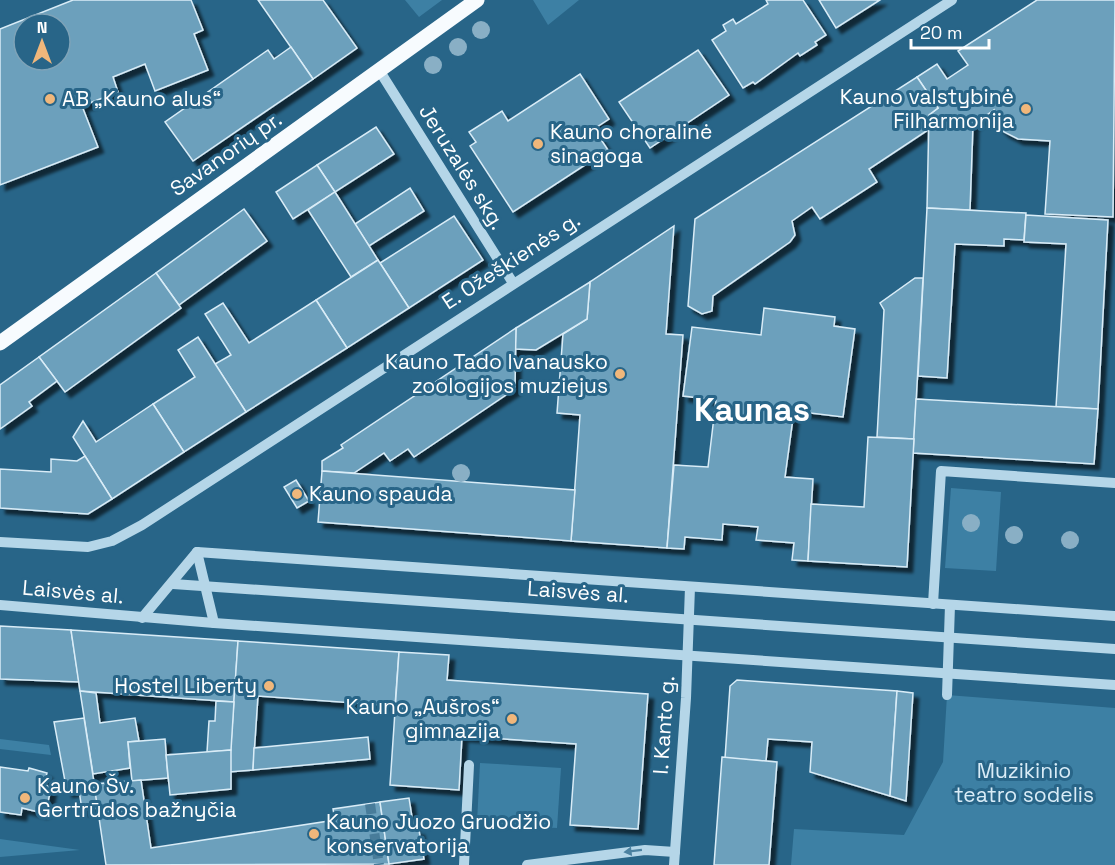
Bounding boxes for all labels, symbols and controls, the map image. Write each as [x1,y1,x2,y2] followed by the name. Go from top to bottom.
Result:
[12,12,72,72] north arrow
[911,12,989,50] scale bar
[37,17,47,38] text: N
[920,21,963,44] text: 20 m
[840,83,1014,134] place label: Kauno valstybinė Filharmonija
[62,85,221,112] place label: AB „Kauno alus“
[43,92,57,106] marker: AB „Kauno alus“
[413,99,512,234] street label: Jeruzalės skg.
[1019,102,1033,116] marker: Kauno valstybinė Filharmonija
[165,105,287,202] street label: Savanorių pr.
[550,118,712,169] place label: Kauno choralinė sinagoga
[531,137,545,151] marker: Kauno choralinė sinagoga
[437,206,585,315] street label: E. Ožeškienės g.
[385,348,608,399] place label: Kauno Tado Ivanausko zoologijos muziejus
[613,367,627,381] marker: Kauno Tado Ivanausko zoologijos muziejus
[694,389,810,431] district label: Kaunas
[309,480,453,507] place label: Kauno spauda
[290,487,304,501] marker: Kauno spauda
[21,574,125,609] street label: Laisvės al.
[526,574,630,609] street label: Laisvės al.
[114,672,257,699] place label: Hostel Liberty
[647,675,680,775] street label: I. Kanto g.
[262,679,276,693] marker: Hostel Liberty
[346,693,500,744] place label: Kauno „Aušros“ gimnazija
[505,712,519,726] marker: Kauno „Aušros“ gimnazija
[954,757,1094,808] park label: Muzikinio teatro sodelis
[37,772,236,823] place label: Kauno Šv. Gertrūdos bažnyčia
[18,791,32,805] marker: Kauno Šv. Gertrūdos bažnyčia
[326,808,551,859] place label: Kauno Juozo Gruodžio konservatorija
[307,827,321,841] marker: Kauno Juozo Gruodžio konservatorija
[623,847,642,856] one-way arrow

